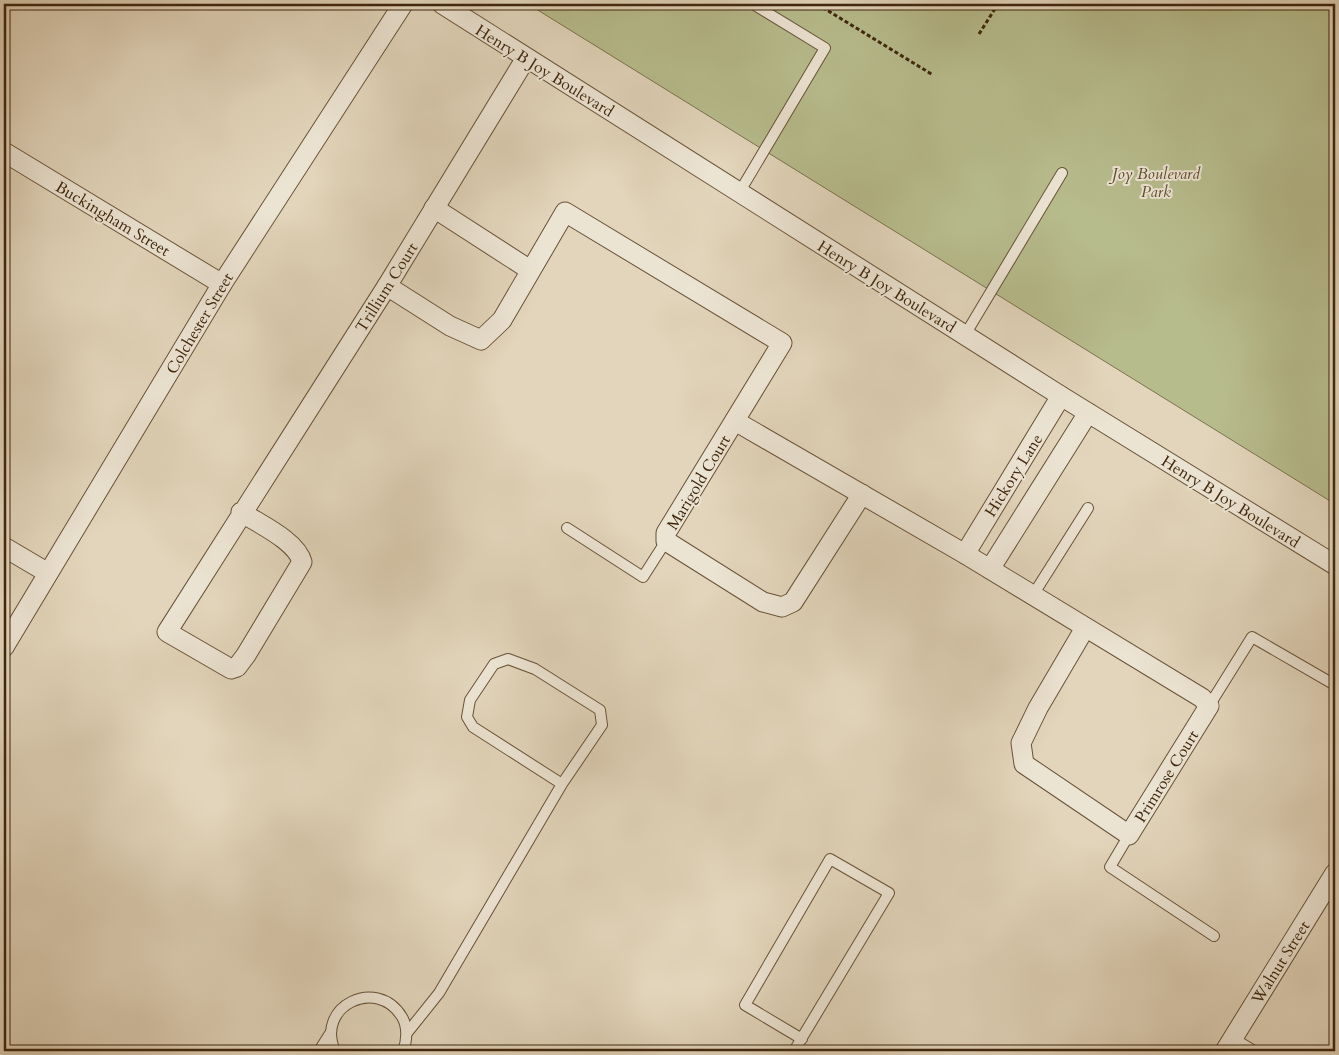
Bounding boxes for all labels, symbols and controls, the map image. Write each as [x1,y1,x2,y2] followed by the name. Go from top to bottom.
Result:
[471,19,618,123] street label: Henry B Joy Boulevard
[1108,163,1201,203] park label: Joy Boulevard Park
[51,176,174,262] street label: Buckingham Street
[813,235,960,339] street label: Henry B Joy Boulevard
[351,239,423,337] street label: Trillium Court
[161,269,239,378] street label: Colchester Street
[980,430,1048,521] street label: Hickory Lane
[662,431,736,534] street label: Marigold Court
[1157,450,1304,554] street label: Henry B Joy Boulevard
[1130,726,1204,827] street label: Primrose Court
[1246,917,1315,1009] street label: Walnut Street

